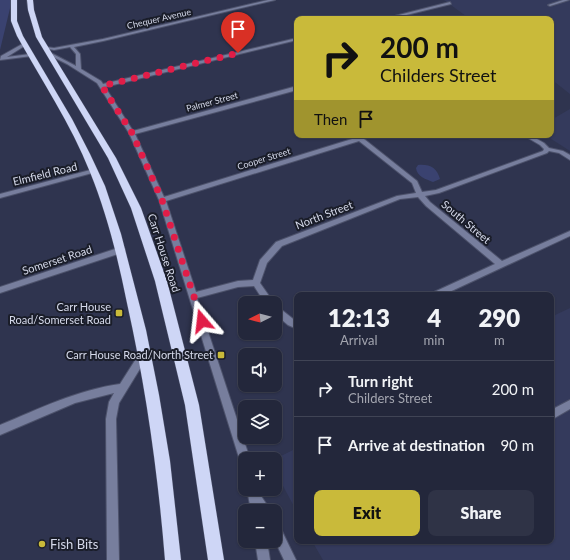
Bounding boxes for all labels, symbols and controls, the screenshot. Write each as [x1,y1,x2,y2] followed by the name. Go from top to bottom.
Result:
[126,6,192,31] street label: Chequer Avenue
[221,12,255,53] pin
[227,18,249,40] icon: arrive
[380,30,459,64] text: 200 m
[314,32,366,84] icon: right
[380,64,497,86] text: Childers Street
[185,89,240,114] street label: Palmer Street
[355,108,377,130] icon: arrive
[314,110,347,128] text: Then
[236,145,293,172] street label: Cooper Street
[11,159,78,188] street label: Elmfield Road
[439,197,494,246] street label: South Street
[293,198,354,231] street label: North Street
[146,212,183,294] street label: Carr House Road
[20,242,93,277] street label: Somerset Road
[238,296,282,340] north arrow
[238,296,282,548] map controls
[9,300,111,326] place label: Carr House Road/Somerset Road
[181,300,223,342] position arrow
[328,303,390,332] text: 12:13
[427,303,441,332] text: 4
[478,303,520,332] text: 290
[114,308,124,318] marker: Carr House Road/Somerset Road
[340,332,378,348] text: Arrival
[424,332,445,348] text: min
[494,332,505,348] text: m
[66,348,213,361] place label: Carr House Road/North Street
[238,348,282,392] button: sound
[216,350,226,360] marker: Carr House Road/North Street
[348,372,413,390] text: Turn right
[314,378,336,400] icon: right
[492,380,534,398] text: 200 m
[348,390,432,406] text: Childers Street
[238,400,282,444] button: layers
[314,434,336,456] icon: arrive
[348,436,485,454] text: Arrive at destination
[500,436,534,454] text: 90 m
[238,452,282,496] button: +
[314,490,420,536] button: Exit
[428,490,534,536] button: Share
[238,504,282,548] button: −
[50,536,99,552] place label: Fish Bits
[37,539,47,549] marker: Fish Bits

